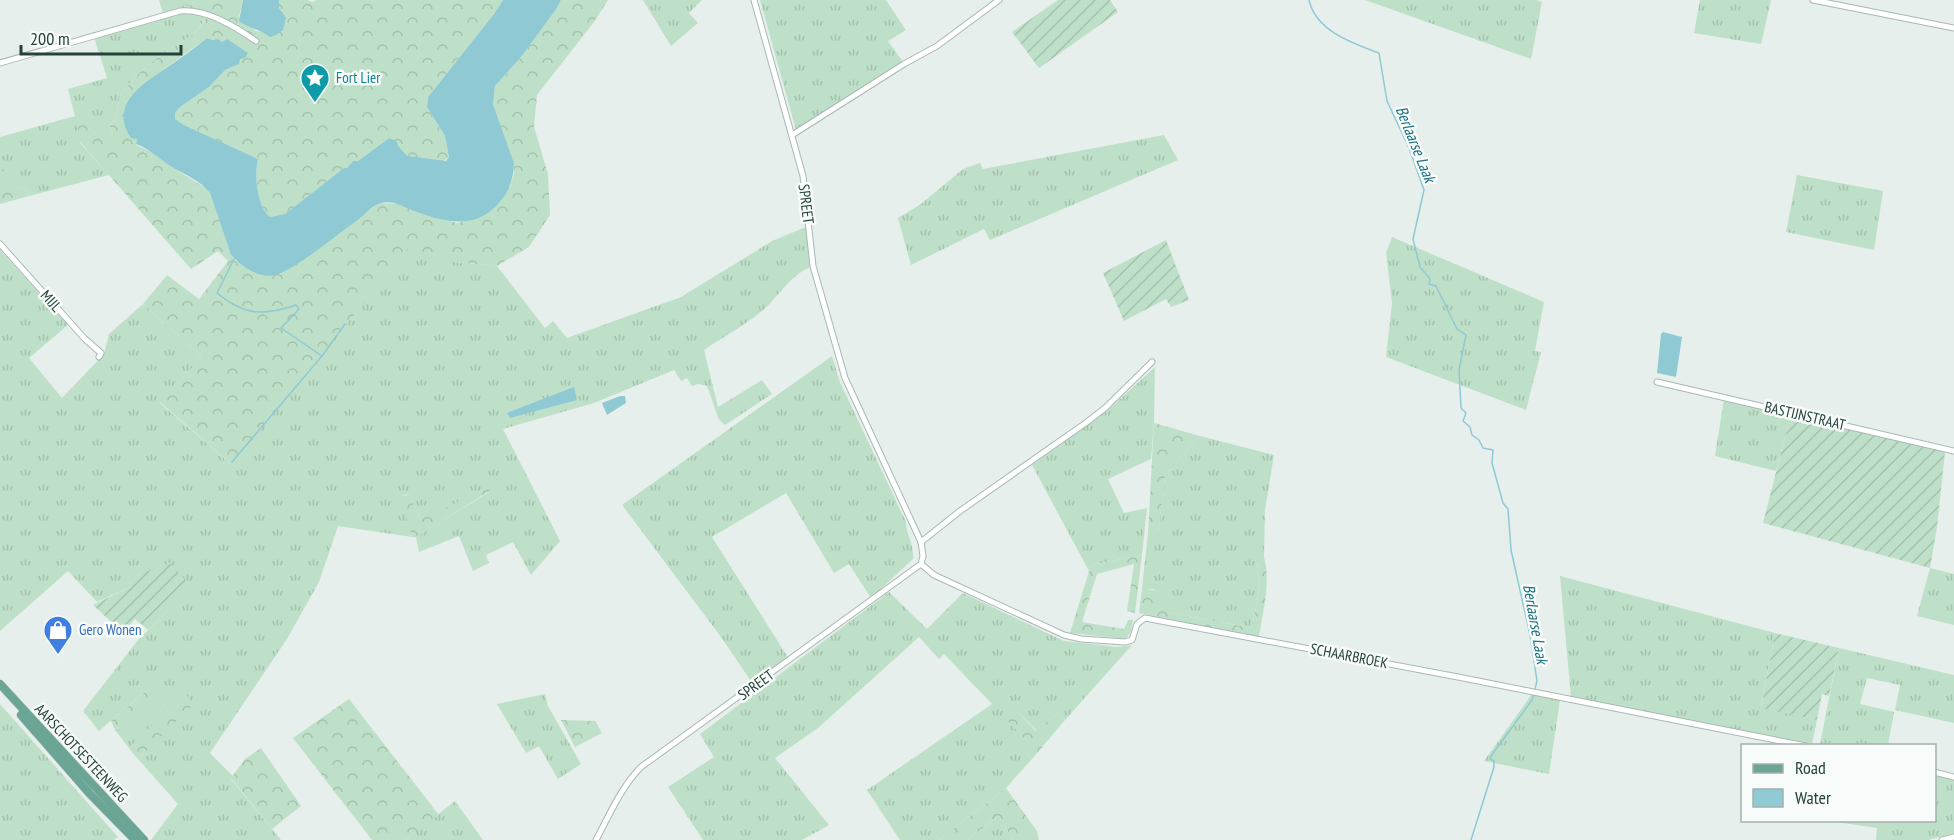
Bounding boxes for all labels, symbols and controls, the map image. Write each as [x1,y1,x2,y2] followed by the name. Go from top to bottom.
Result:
[21,18,182,56] scale bar
[30,27,70,50] text: 200 m
[299,62,331,104] place icon: Fort Lier
[336,68,381,87] place label: Fort Lier
[1392,103,1441,187] water label: Berlaarse Laak
[795,183,818,225] street label: SPREET
[37,286,67,316] street label: MIJL
[1763,397,1848,434] street label: BASTIJNSTRAAT
[1519,583,1553,667] water label: Berlaarse Laak
[42,614,74,656] shop icon: Gero Wonen
[79,620,142,639] place label: Gero Wonen
[1309,639,1390,672] street label: SCHAARBROEK
[734,665,778,704] street label: SPREET
[31,699,132,806] street label: AARSCHOTSESTEENWEG
[1741,744,1936,822] legend
[1795,756,1826,779] text: Road
[1795,786,1831,809] text: Water

